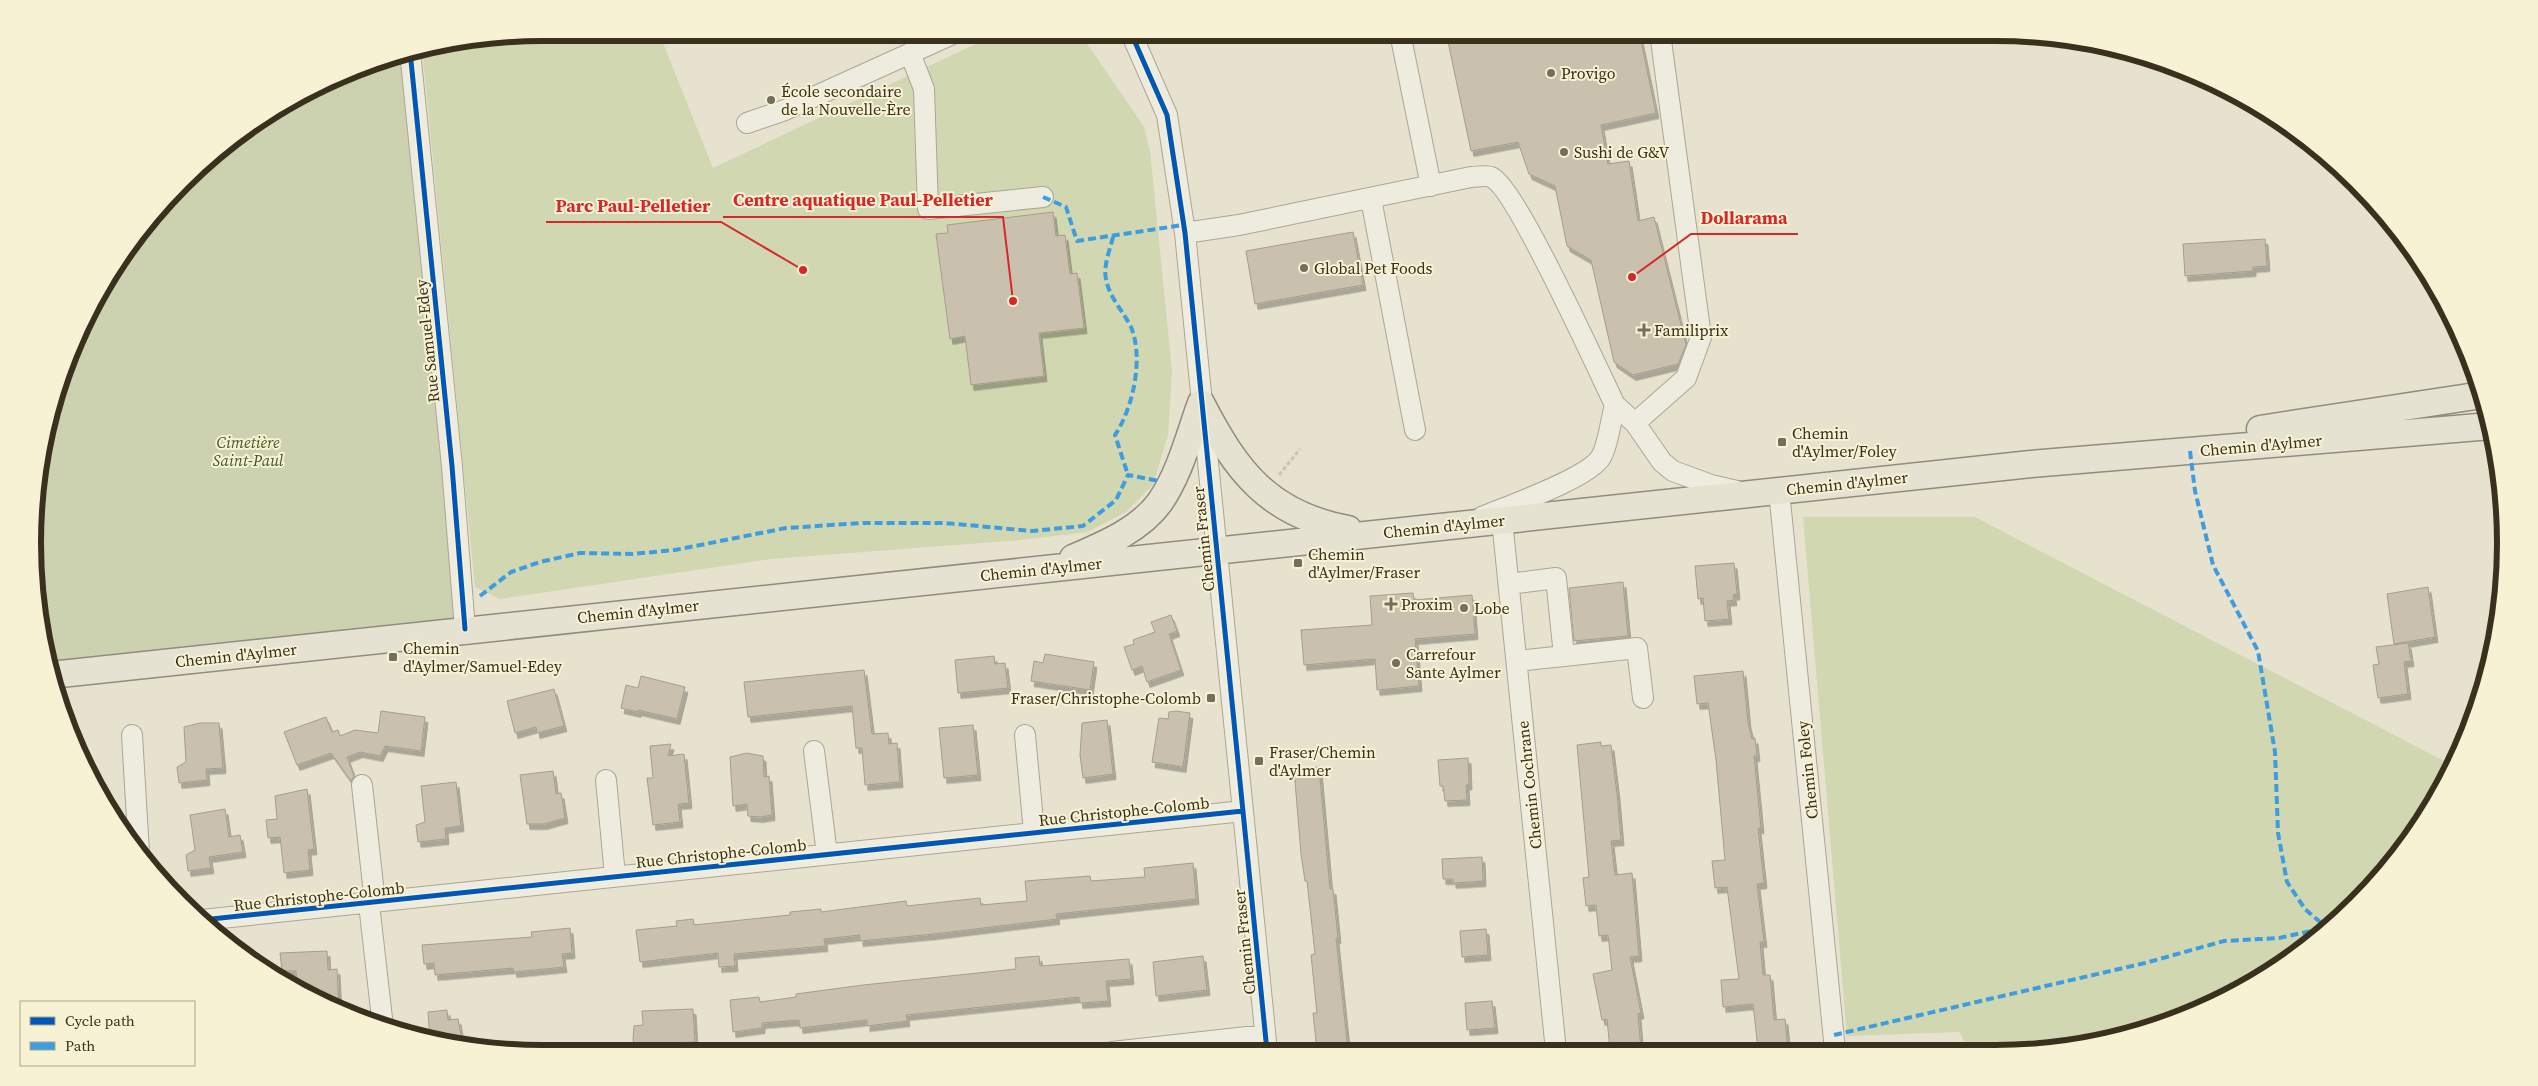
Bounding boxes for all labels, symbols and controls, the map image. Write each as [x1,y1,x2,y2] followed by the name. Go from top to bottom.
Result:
[1561,62,1616,84] place label: Provigo
[1545,67,1557,79] marker: Provigo
[781,80,911,120] place label: École secondaire de la Nouvelle-Ère
[765,94,777,106] marker: École secondaire de la Nouvelle-Ère
[1574,141,1670,163] place label: Sushi de G&V
[1558,146,1570,158] marker: Sushi de G&V
[723,184,1003,217] callout: Centre aquatique Paul-Pelletier
[733,187,994,212] text: Centre aquatique Paul-Pelletier
[546,189,721,222] callout: Parc Paul-Pelletier
[556,193,711,218] text: Parc Paul-Pelletier
[1691,201,1798,234] callout: Dollarama
[1700,205,1788,230] text: Dollarama
[1314,257,1433,279] place label: Global Pet Foods
[1298,262,1310,274] marker: Global Pet Foods
[410,278,444,404] street label: Rue Samuel-Edey
[1654,319,1729,341] place label: Familiprix
[1638,324,1650,336] marker: Familiprix
[1792,422,1898,462] place label: Chemin d'Aylmer/Foley
[2199,429,2323,461] street label: Chemin d'Aylmer
[213,431,284,471] park label: Cimetière Saint-Paul
[1776,436,1788,448] marker: Chemin d'Aylmer/Foley
[1785,466,1909,500] street label: Chemin d'Aylmer
[1186,485,1219,593] street label: Chemin Fraser
[1382,509,1506,543] street label: Chemin d'Aylmer
[1308,543,1420,583] place label: Chemin d'Aylmer/Fraser
[979,552,1103,586] street label: Chemin d'Aylmer
[1292,557,1304,569] marker: Chemin d'Aylmer/Fraser
[1401,593,1453,615] place label: Proxim
[576,594,700,628] street label: Chemin d'Aylmer
[1474,597,1510,619] place label: Lobe
[1385,598,1397,610] marker: Proxim
[1458,602,1470,614] marker: Lobe
[403,637,563,677] place label: Chemin d'Aylmer/Samuel-Edey
[174,638,298,672] street label: Chemin d'Aylmer
[1406,643,1501,683] place label: Carrefour Sante Aylmer
[387,651,399,663] marker: Chemin d'Aylmer/Samuel-Edey
[1390,657,1402,669] marker: Carrefour Sante Aylmer
[1011,687,1201,709] place label: Fraser/Christophe-Colomb
[1205,692,1217,704] marker: Fraser/Christophe-Colomb
[1791,719,1823,820] street label: Chemin Foley
[1511,720,1547,850] street label: Chemin Cochrane
[1269,741,1376,781] place label: Fraser/Chemin d'Aylmer
[1253,755,1265,767] marker: Fraser/Chemin d'Aylmer
[1038,791,1210,831] street label: Rue Christophe-Colomb
[635,833,807,873] street label: Rue Christophe-Colomb
[233,876,405,916] street label: Rue Christophe-Colomb
[1227,888,1260,996] street label: Chemin Fraser
[20,1001,195,1066] legend
[65,1010,135,1031] text: Cycle path
[65,1035,95,1056] text: Path

